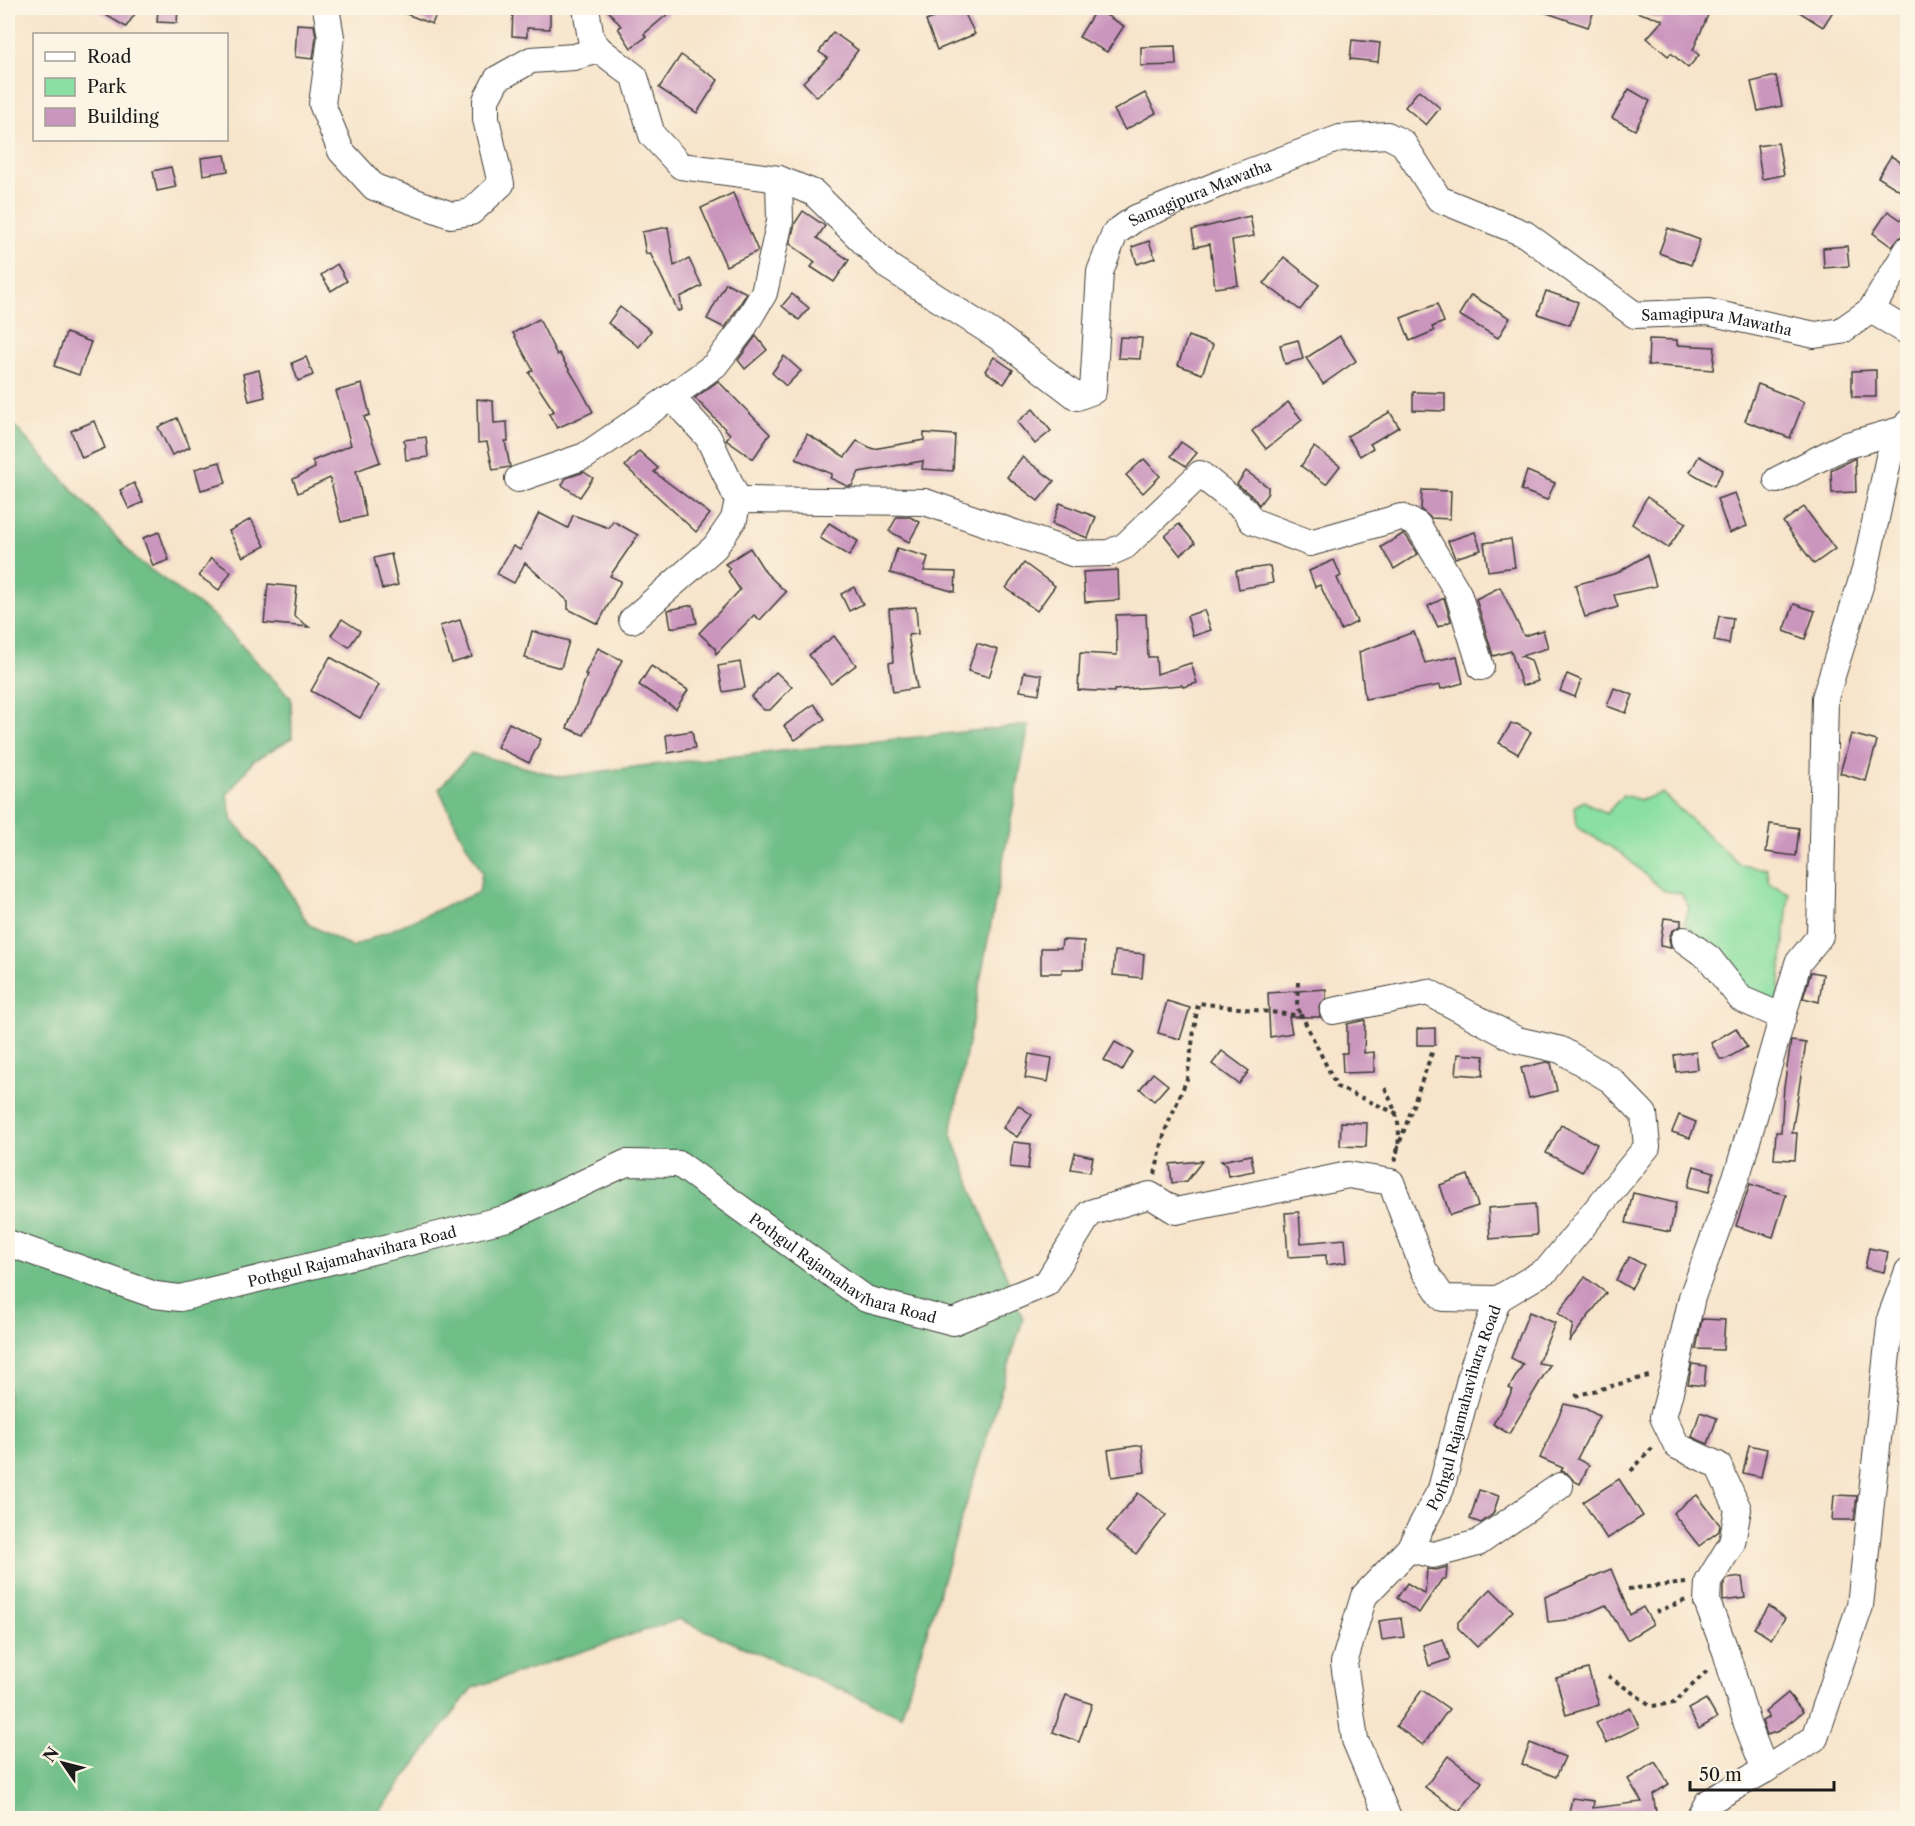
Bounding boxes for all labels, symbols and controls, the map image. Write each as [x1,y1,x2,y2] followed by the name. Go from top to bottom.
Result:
[33,33,228,141] legend
[87,46,132,68] text: Road
[87,76,128,98] text: Park
[87,106,159,128] text: Building
[1124,155,1274,230] street label: Samagipura Mawatha
[1641,302,1794,339] street label: Samagipura Mawatha
[746,1208,939,1327] street label: Pothgul Rajamahavihara Road
[246,1221,458,1291] street label: Pothgul Rajamahavihara Road
[1422,1302,1504,1513] street label: Pothgul Rajamahavihara Road
[33,1733,93,1793] north arrow
[39,1743,63,1766] text: N
[1690,1754,1834,1792] scale bar
[1699,1764,1742,1786] text: 50 m

